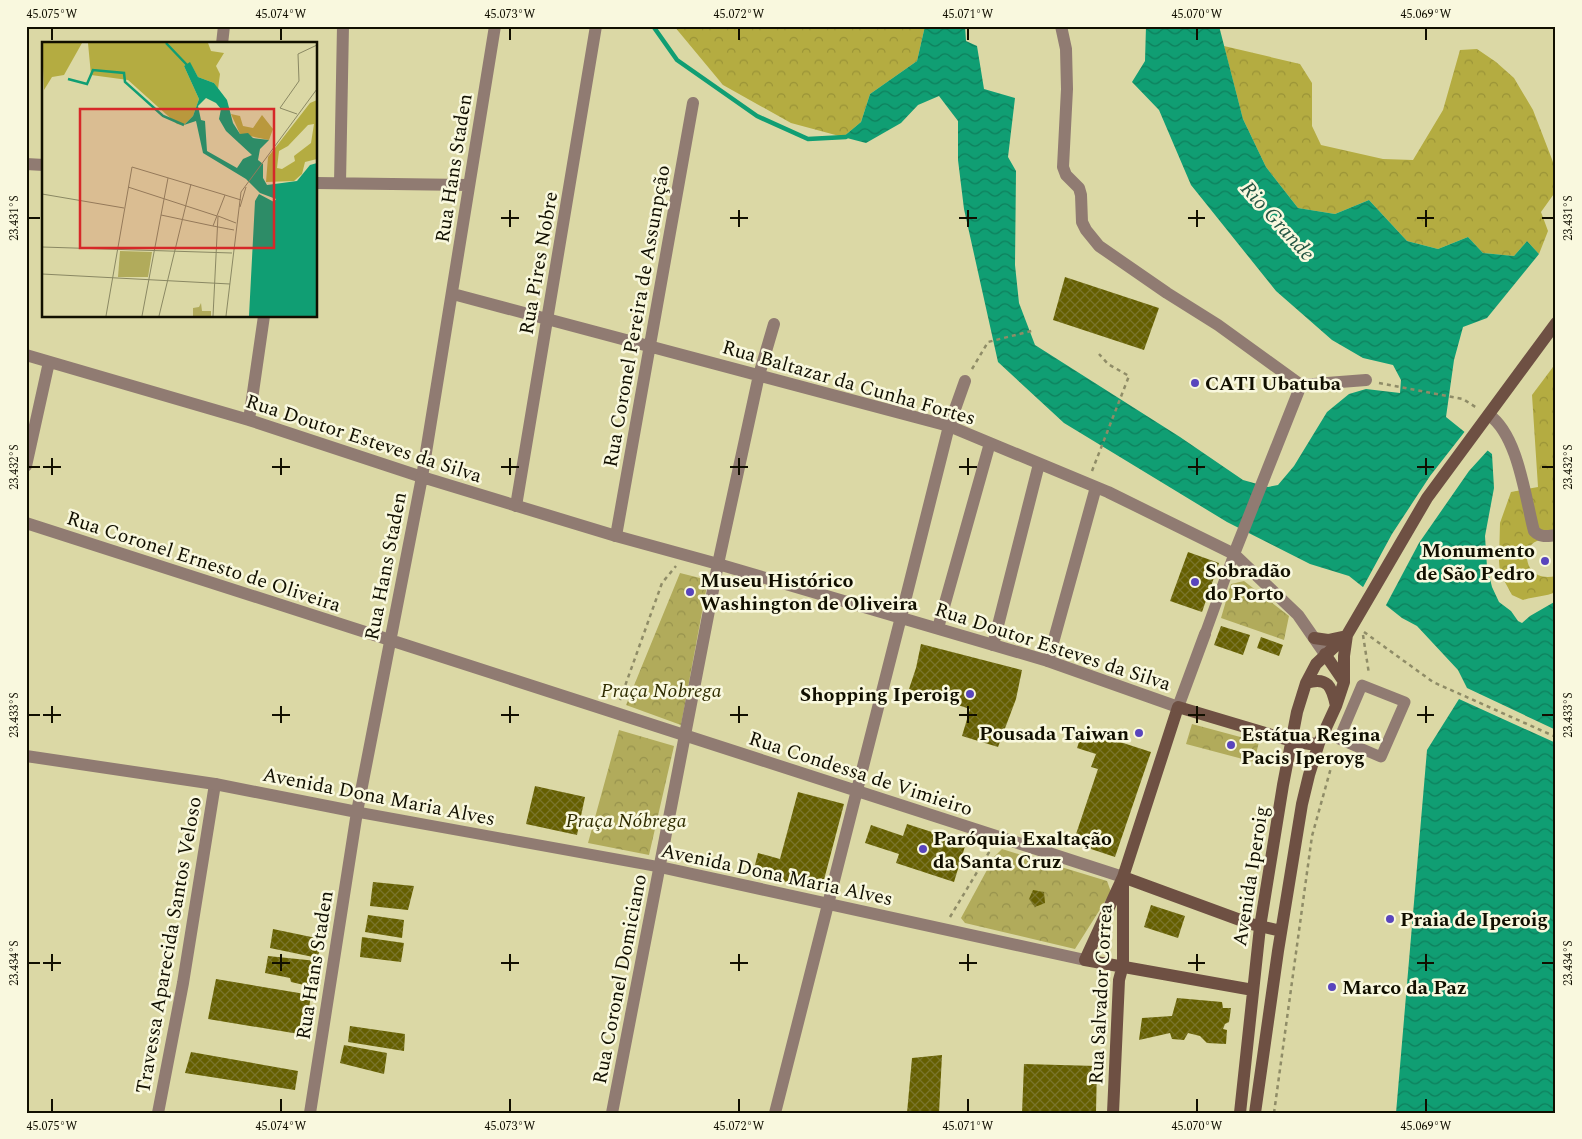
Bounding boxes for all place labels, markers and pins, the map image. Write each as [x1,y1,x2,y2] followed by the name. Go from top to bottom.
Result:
[1205,369,1342,399] place label: CATI Ubatuba
[1189,377,1201,389] marker: CATI Ubatuba
[1416,536,1535,589] place label: Monumento de São Pedro
[1539,555,1551,567] marker: Monumento de São Pedro
[1205,556,1291,609] place label: Sobradão do Porto
[700,566,919,619] place label: Museu Histórico Washington de Oliveira
[1189,576,1201,588] marker: Sobradão do Porto
[684,586,696,598] marker: Museu Histórico Washington de Oliveira
[800,680,960,710] place label: Shopping Iperoig
[964,688,976,700] marker: Shopping Iperoig
[979,719,1129,749] place label: Pousada Taiwan
[1241,720,1381,773] place label: Estátua Regina Pacis Iperoyg
[1133,727,1145,739] marker: Pousada Taiwan
[1225,739,1237,751] marker: Estátua Regina Pacis Iperoyg
[933,824,1112,877] place label: Paróquia Exaltação da Santa Cruz
[917,843,929,855] marker: Paróquia Exaltação da Santa Cruz
[1400,905,1548,935] place label: Praia de Iperoig
[1384,913,1396,925] marker: Praia de Iperoig
[1342,973,1467,1003] place label: Marco da Paz
[1326,981,1338,993] marker: Marco da Paz

